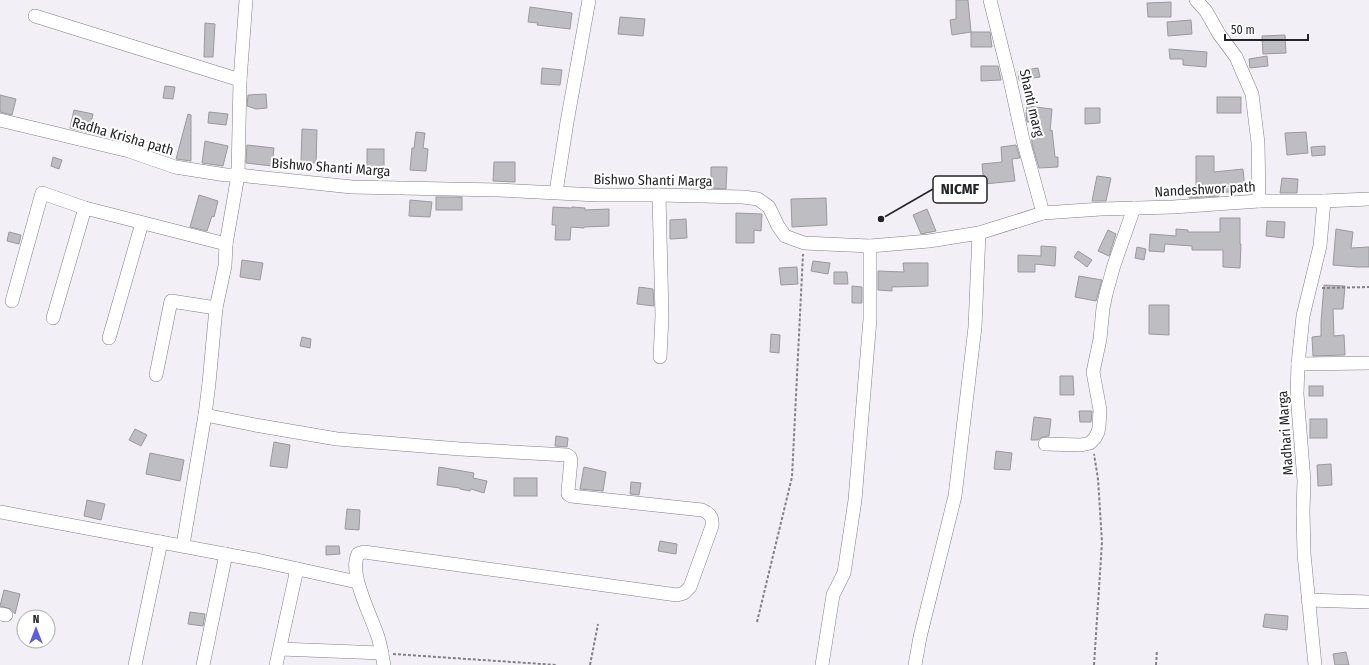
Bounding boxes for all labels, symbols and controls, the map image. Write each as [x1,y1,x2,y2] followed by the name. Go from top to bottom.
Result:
[1225,16,1308,42] scale bar
[1231,23,1255,37] text: 50 m
[1015,68,1048,139] street label: Shanti marg
[70,114,176,159] street label: Radha Krisha path
[271,155,391,180] street label: Bishwo Shanti Marga
[593,171,713,190] street label: Bishwo Shanti Marga
[933,176,987,203] callout: NICMF
[1154,178,1256,201] street label: Nandeshwor path
[941,180,980,198] text: NICMF
[1274,390,1297,476] street label: Madhari Marga
[16,609,56,649] north arrow
[33,613,39,626] text: N

